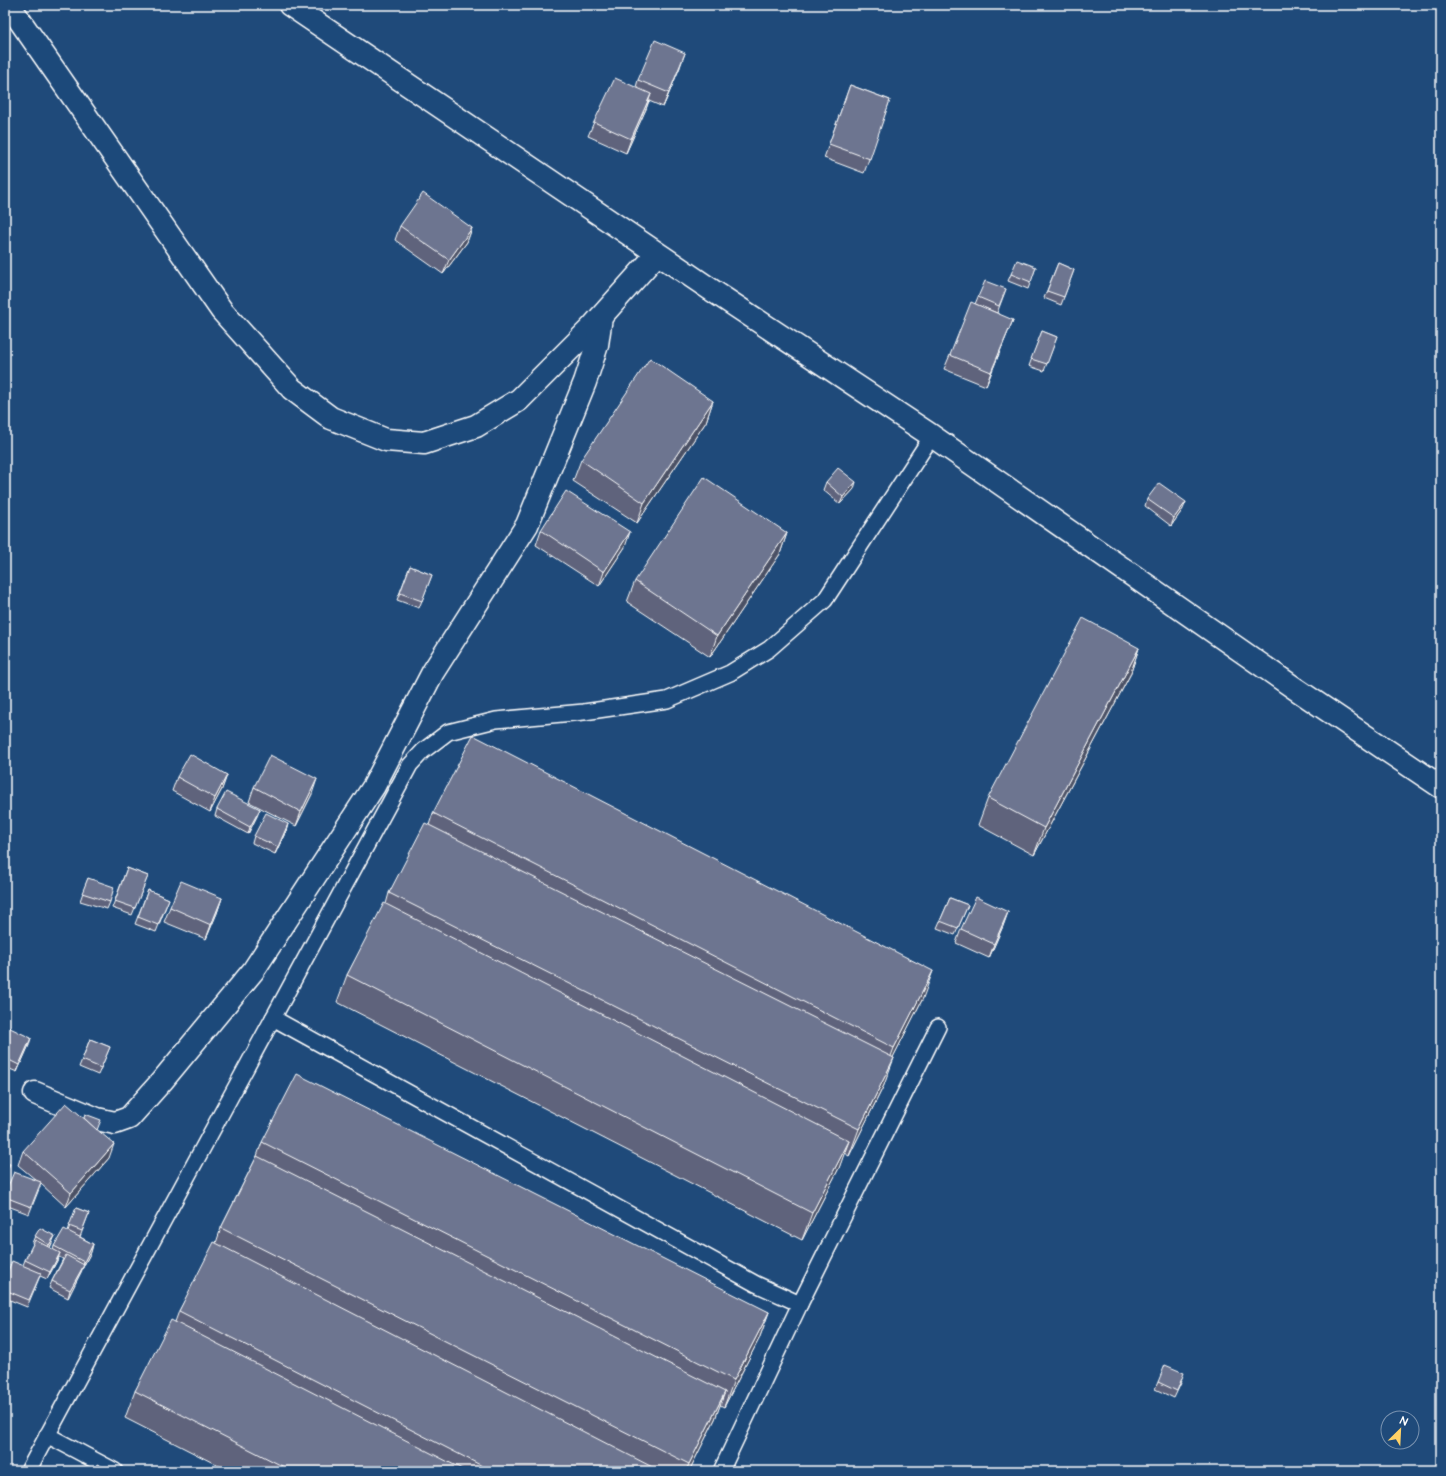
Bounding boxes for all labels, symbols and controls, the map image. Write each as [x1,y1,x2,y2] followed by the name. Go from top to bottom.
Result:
[1380,1410,1420,1450] north arrow
[1398,1413,1410,1430] text: N

